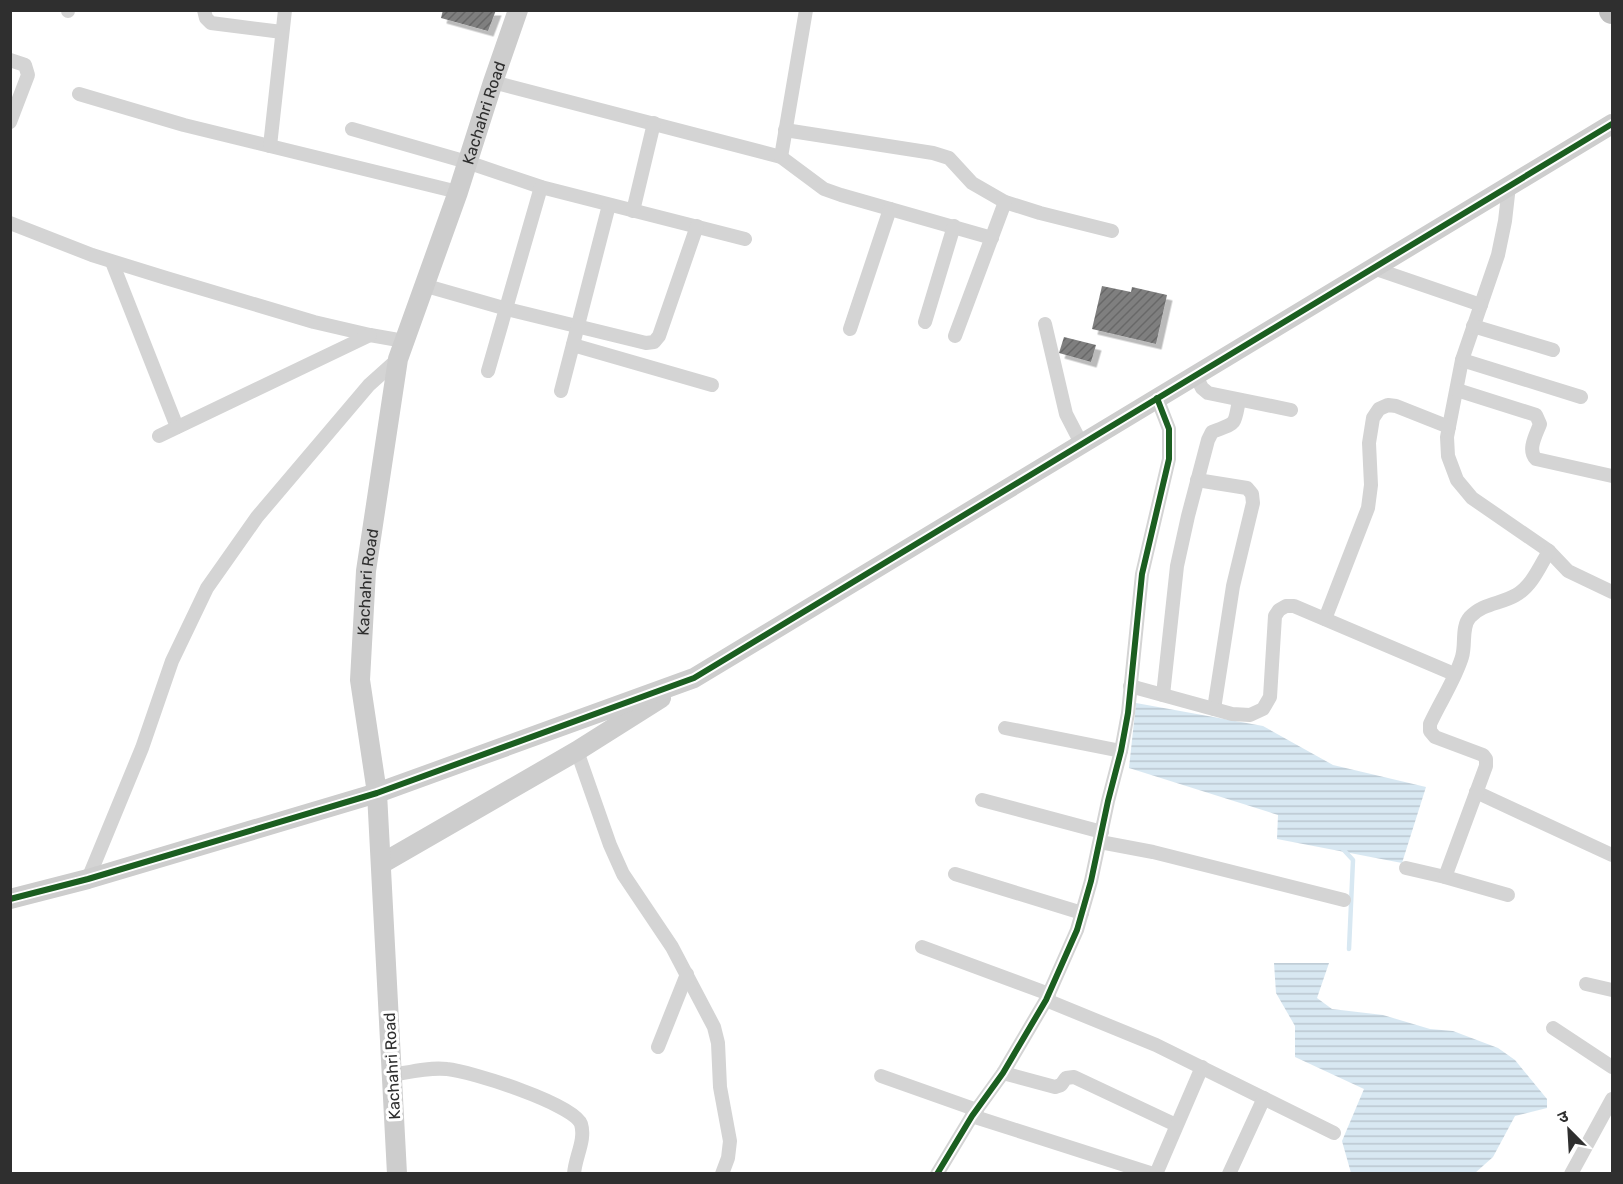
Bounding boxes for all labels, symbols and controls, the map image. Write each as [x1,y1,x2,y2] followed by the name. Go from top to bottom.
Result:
[458,59,509,167] street label: Kachahri Road
[353,527,382,636] street label: Kachahri Road
[380,1012,404,1120] street label: Kachahri Road
[1539,1100,1599,1160] north arrow
[1555,1106,1572,1127] text: उ

